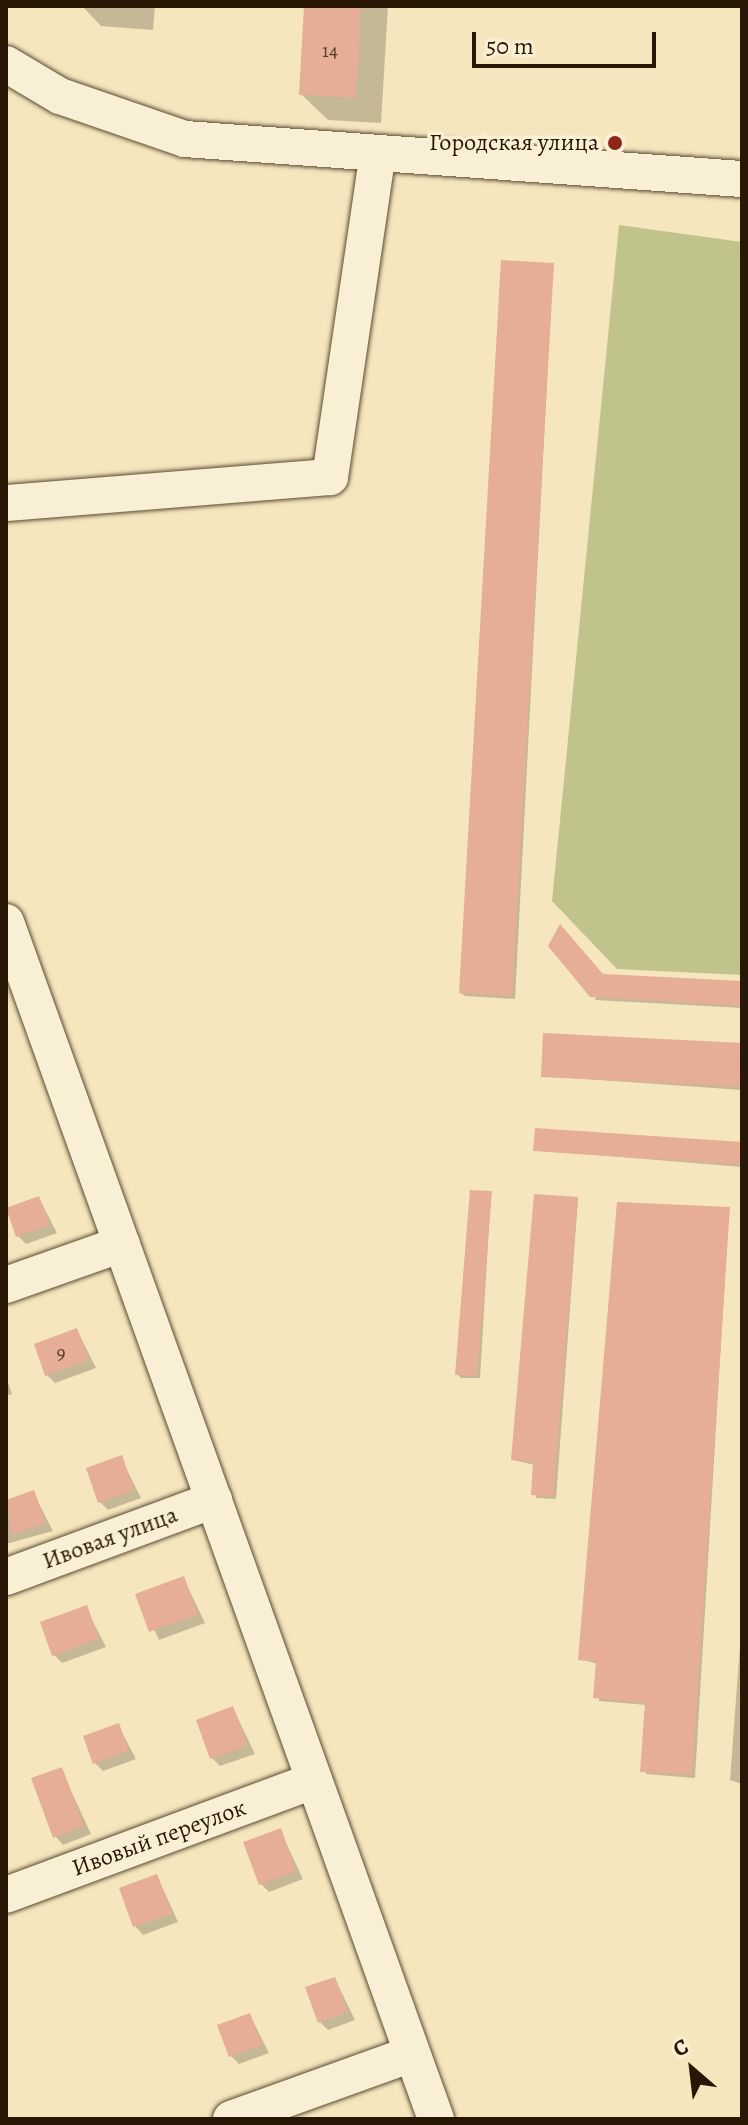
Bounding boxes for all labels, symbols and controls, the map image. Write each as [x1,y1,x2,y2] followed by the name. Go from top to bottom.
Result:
[476,16,660,66] scale bar
[486,30,534,62] text: 50 m
[322,38,338,62] house number: 14
[429,129,599,157] place label: Городская улица
[606,134,624,152] marker: Городская улица
[56,1340,66,1364] house number: 9
[39,1500,181,1576] street label: Ивовая улица
[68,1793,250,1883] street label: Ивовый переулок
[652,2029,732,2109] north arrow
[668,2031,694,2064] text: С

